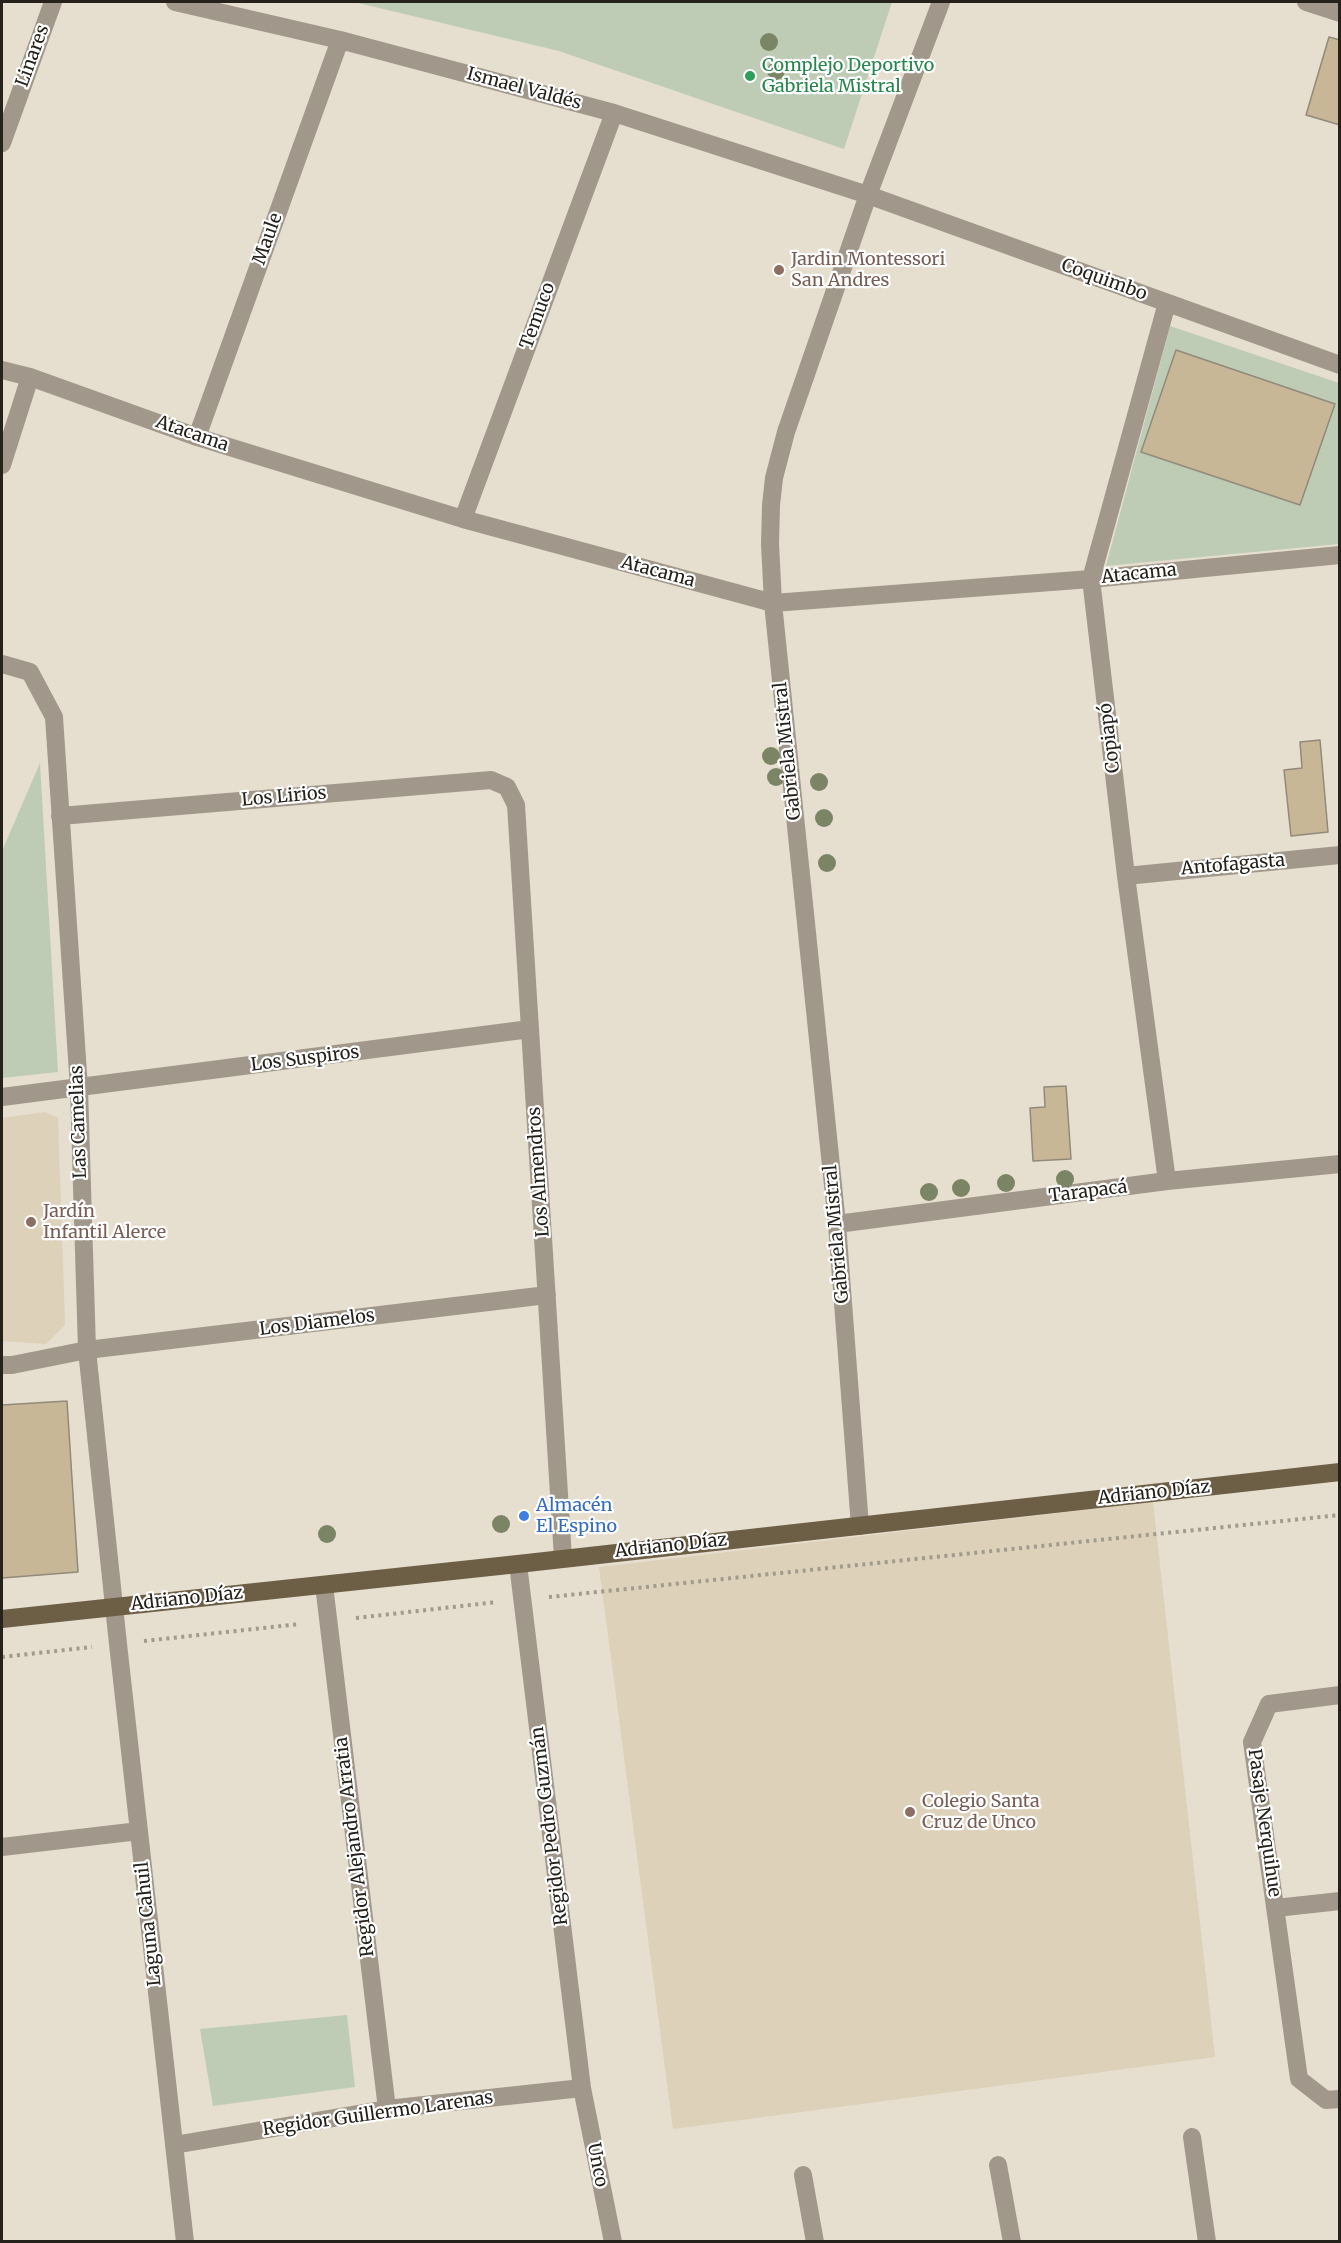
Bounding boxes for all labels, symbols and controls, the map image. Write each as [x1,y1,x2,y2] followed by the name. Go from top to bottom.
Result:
[12,22,54,90] street label: Linares
[762,55,934,98] place label: Complejo Deportivo Gabriela Mistral
[464,63,584,115] street label: Ismael Valdés
[743,69,757,83] marker: Complejo Deportivo Gabriela Mistral
[249,210,287,268] street label: Maule
[791,249,945,292] place label: Jardin Montessori San Andres
[1058,255,1150,305] street label: Coquimbo
[772,263,786,277] marker: Jardin Montessori San Andres
[516,280,560,352] street label: Temuco
[153,412,231,456] street label: Atacama
[619,552,697,592] street label: Atacama
[1100,559,1178,589] street label: Atacama
[770,681,806,821] street label: Gabriela Mistral
[1095,702,1125,774] street label: Copiapó
[241,783,327,811] street label: Los Lirios
[1180,850,1286,880] street label: Antofagasta
[250,1042,360,1076] street label: Los Suspiros
[66,1065,92,1179] street label: Las Camelias
[524,1106,554,1238] street label: Los Almendros
[820,1164,854,1304] street label: Gabriela Mistral
[1048,1176,1128,1208] street label: Tarapacá
[43,1201,166,1244] place label: Jardín Infantil Alerce
[24,1215,38,1229] marker: Jardín Infantil Alerce
[258,1305,376,1341] street label: Los Diamelos
[1097,1476,1211,1510] street label: Adriano Díaz
[536,1495,617,1538] place label: Almacén El Espino
[517,1509,531,1523] marker: Almacén El Espino
[614,1529,728,1563] street label: Adriano Díaz
[130,1582,244,1616] street label: Adriano Díaz
[527,1725,573,1927] street label: Regidor Pedro Guzmán
[331,1736,379,1958] street label: Regidor Alejandro Arratia
[1243,1748,1285,1898] street label: Pasaje Nerquihue
[922,1791,1040,1834] place label: Colegio Santa Cruz de Unco
[903,1805,917,1819] marker: Colegio Santa Cruz de Unco
[132,1861,166,1987] street label: Laguna Cahuil
[261,2087,495,2141] street label: Regidor Guillermo Larenas
[582,2141,612,2189] street label: Unco

